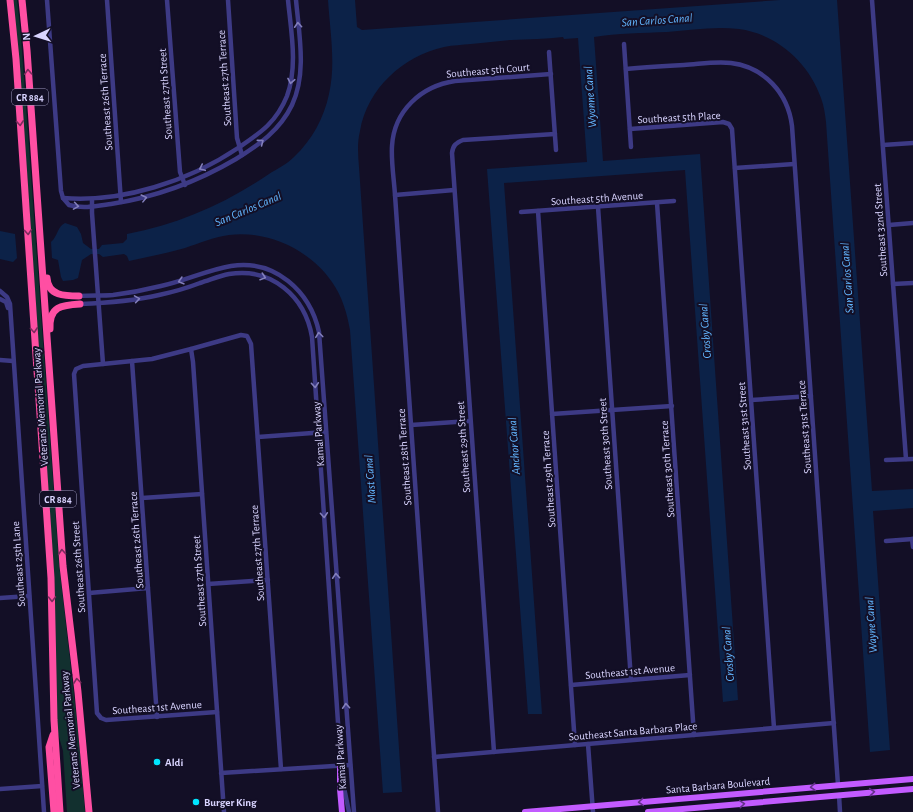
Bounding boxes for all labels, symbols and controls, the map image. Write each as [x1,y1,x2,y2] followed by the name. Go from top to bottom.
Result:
[621,12,693,28] water label: San Carlos Canal
[16,16,56,56] north arrow
[294,22,303,28] one-way arrow
[216,29,233,126] street label: Southeast 27th Terrace
[21,32,32,41] text: N
[157,48,174,140] street label: Southeast 27th Street
[97,53,114,151] street label: Southeast 26th Terrace
[446,61,531,80] street label: Southeast 5th Court
[582,66,598,128] water label: Wyonne Canal
[24,69,33,75] one-way arrow
[287,78,296,84] one-way arrow
[12,89,48,105] road number: CR 884
[637,110,721,125] street label: Southeast 5th Place
[16,120,25,126] one-way arrow
[256,140,263,147] one-way arrow
[199,164,206,172] one-way arrow
[872,183,889,277] street label: Southeast 32nd Street
[213,190,283,228] water label: San Carlos Canal
[551,190,644,207] street label: Southeast 5th Avenue
[140,194,147,203] one-way arrow
[73,201,79,210] one-way arrow
[23,228,32,235] one-way arrow
[839,242,855,314] water label: San Carlos Canal
[260,272,267,281] one-way arrow
[178,276,185,285] one-way arrow
[134,295,141,304] one-way arrow
[697,303,713,359] water label: Crosby Canal
[30,327,39,333] one-way arrow
[315,332,324,338] one-way arrow
[31,347,50,466] street label: Veterans Memorial Parkway
[796,380,813,474] street label: Southeast 31st Terrace
[736,381,753,470] street label: Southeast 31st Street
[311,382,320,388] one-way arrow
[597,397,614,490] street label: Southeast 30th Street
[455,400,472,493] street label: Southeast 29th Street
[311,401,326,467] street label: Kamal Parkway
[396,408,413,506] street label: Southeast 28th Terrace
[506,417,522,476] water label: Anchor Canal
[659,420,676,518] street label: Southeast 30th Terrace
[540,430,557,528] street label: Southeast 29th Terrace
[362,454,378,504] water label: Mast Canal
[40,491,76,507] road number: CR 884
[128,491,145,589] street label: Southeast 26th Terrace
[249,504,266,601] street label: Southeast 27th Terrace
[319,512,328,518] one-way arrow
[70,520,87,613] street label: Southeast 26th Street
[10,521,27,607] street label: Southeast 25th Lane
[191,535,208,627] street label: Southeast 27th Street
[57,549,66,555] one-way arrow
[332,573,341,579] one-way arrow
[48,596,56,602] one-way arrow
[863,596,879,653] water label: Wayne Canal
[720,626,736,682] water label: Crosby Canal
[585,662,675,681] street label: Southeast 1st Avenue
[59,670,82,789] street label: Veterans Memorial Parkway
[73,678,82,684] one-way arrow
[112,699,202,716] street label: Southeast 1st Avenue
[341,703,350,709] one-way arrow
[568,720,698,743] street label: Southeast Santa Barbara Place
[333,724,348,790] street label: Kamal Parkway
[152,757,162,767] marker: Aldi
[165,757,183,768] place label: Aldi
[665,775,771,796] street label: Santa Barbara Boulevard
[810,782,816,791] one-way arrow
[869,788,875,797] one-way arrow
[191,797,201,807] marker: Burger King
[204,797,257,808] place label: Burger King
[638,797,644,806] one-way arrow
[739,799,745,808] one-way arrow

